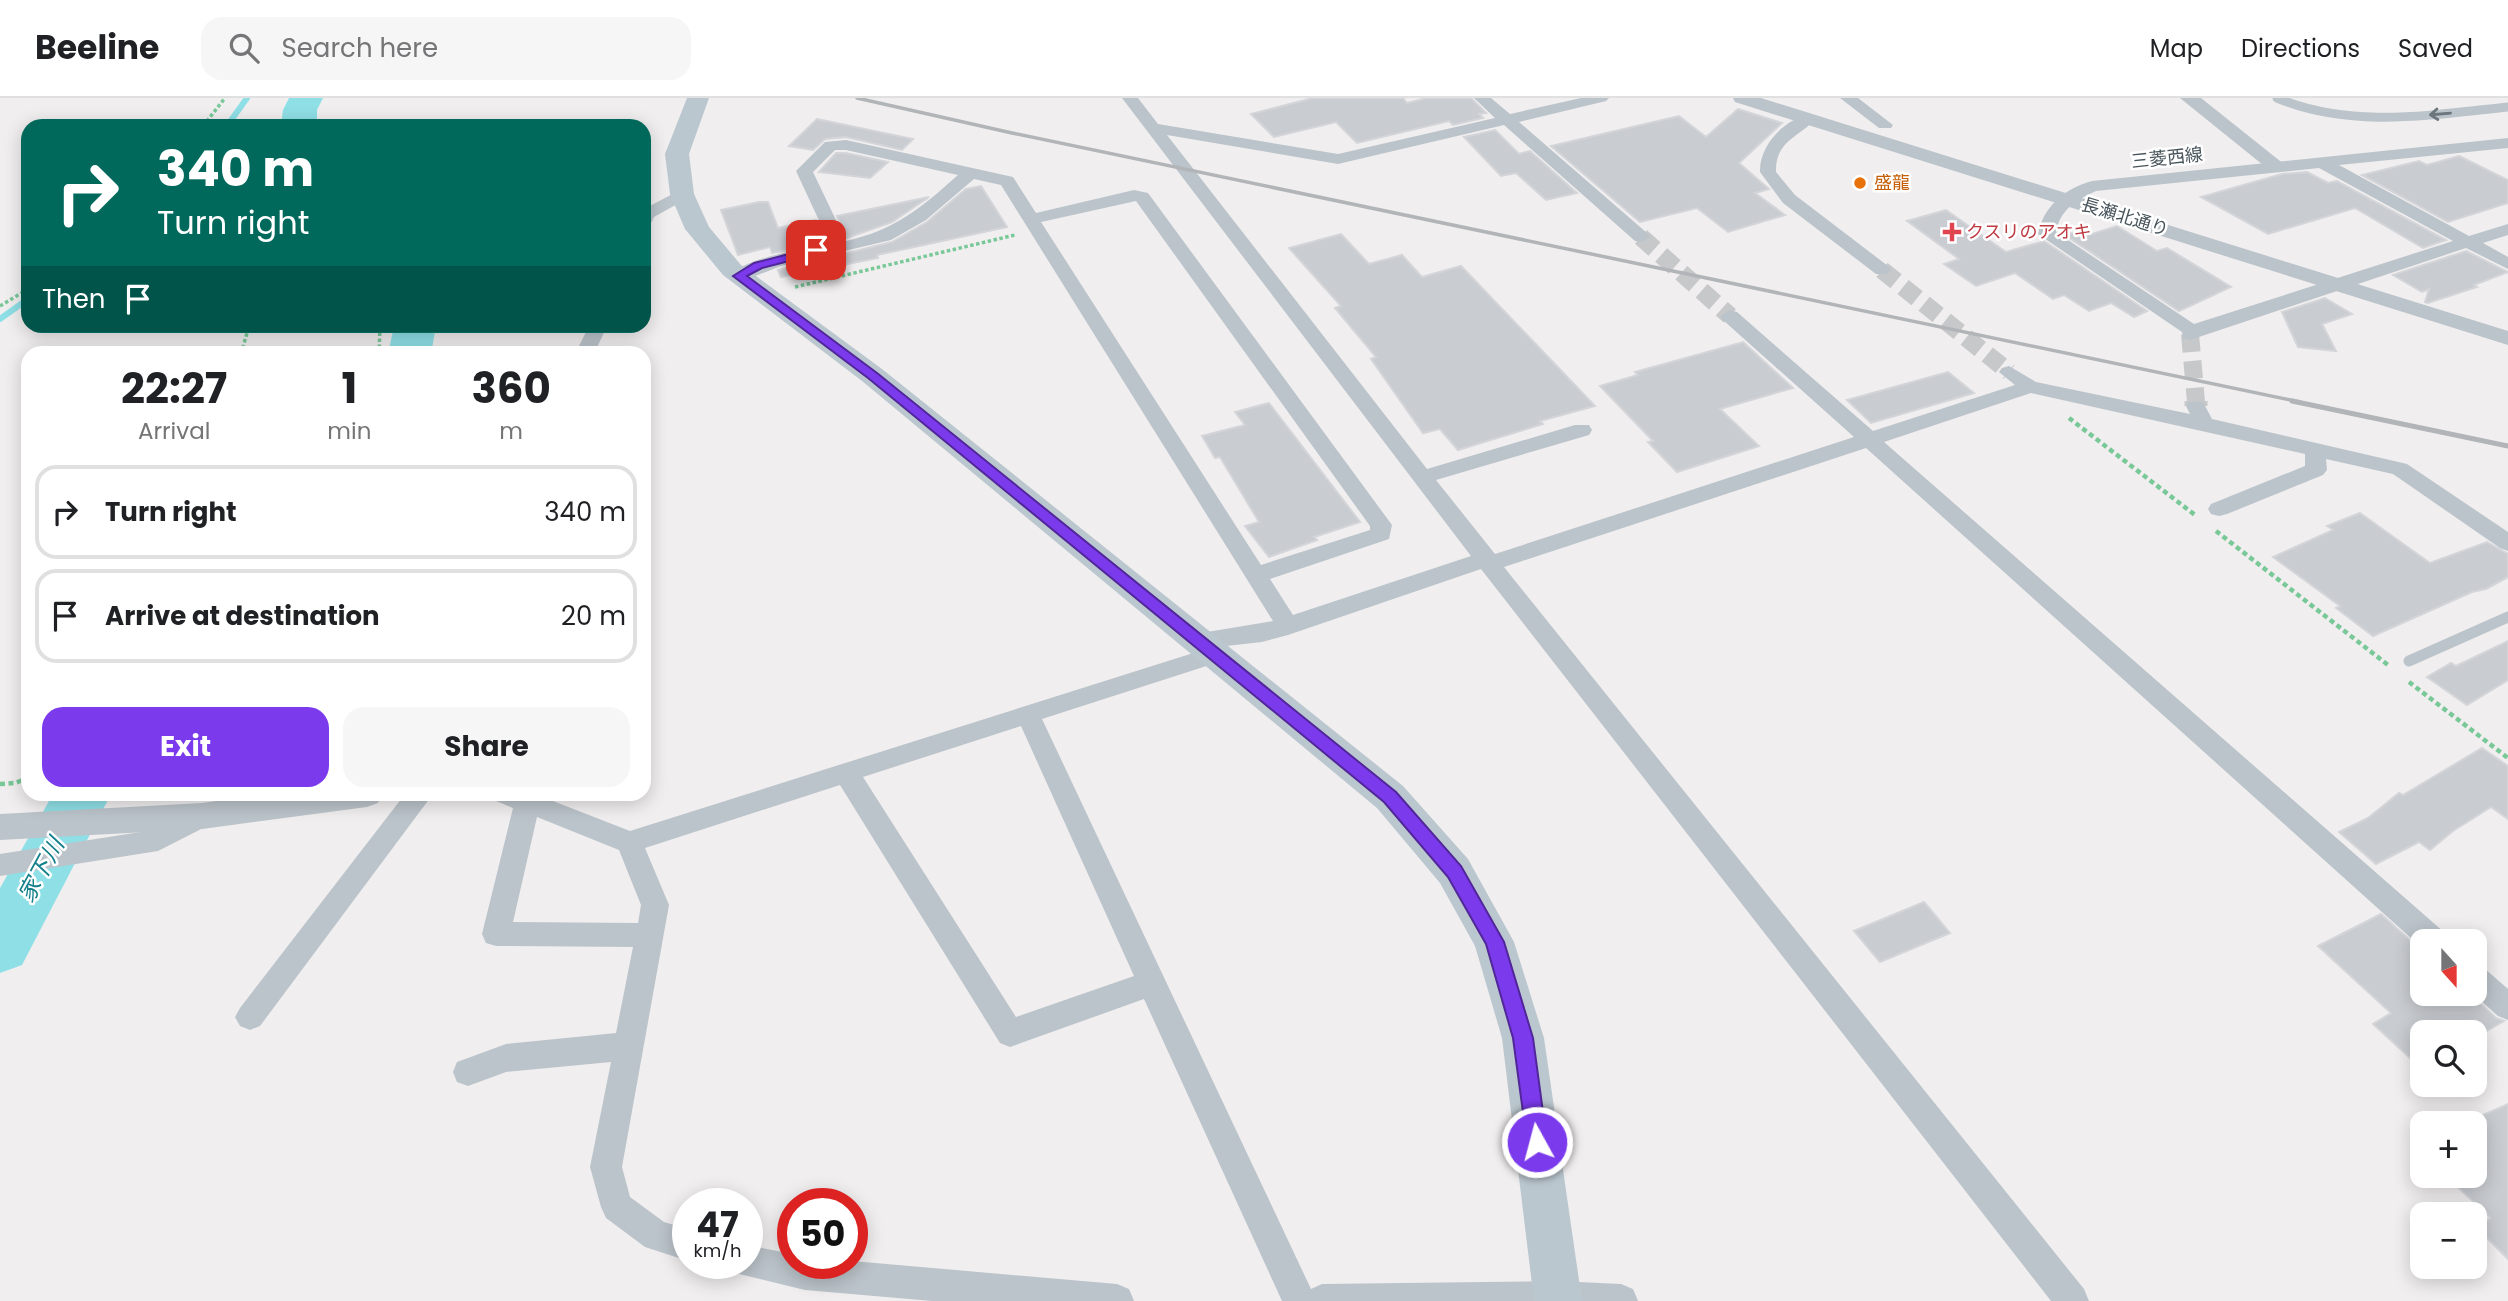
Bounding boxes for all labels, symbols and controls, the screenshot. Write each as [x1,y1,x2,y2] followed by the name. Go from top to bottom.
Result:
[201,17,691,80] search box
[35,24,159,71] text: Beeline
[225,29,263,67] icon: search
[281,30,438,66] text: Search here
[2150,32,2203,65] text: Map
[2241,32,2360,65] text: Directions
[2398,32,2473,65] text: Saved
[2429,108,2452,121] one-way arrow
[157,135,314,203] text: 340 m
[2130,141,2204,174] street label: 三菱西線
[42,147,133,238] icon: right
[1874,170,1910,195] place label: 盛龍
[1852,175,1868,191] marker: 盛龍
[2078,191,2172,242] street label: 長瀬北通り
[157,200,309,245] text: Turn right
[1966,219,2091,244] place label: クスリのアオキ
[786,220,846,280] pin
[1944,224,1960,240] marker: クスリのアオキ
[797,231,835,269] icon: arrive
[119,280,157,318] icon: arrive
[42,281,105,317] text: Then
[121,359,227,418] text: 22:27
[342,359,357,418] text: 1
[471,359,551,418] text: 360
[138,415,210,447] text: Arrival
[327,415,371,447] text: min
[499,415,523,447] text: m
[46,493,84,531] icon: right
[105,494,237,530] text: Turn right
[544,494,626,530] text: 340 m
[46,597,84,635] icon: arrive
[105,598,380,634] text: Arrive at destination
[561,598,626,634] text: 20 m
[42,707,329,787] button: Exit
[343,707,630,787] button: Share
[10,829,73,908] water label: 家下川
[2410,929,2487,1006] north arrow
[2410,929,2487,1279] map controls
[2410,1020,2487,1097] button: search
[1500,1105,1574,1179] position arrow
[2410,1111,2487,1188] button: +
[777,1188,868,1279] speed limit sign: 50
[696,1200,739,1249] text: 47
[2410,1202,2487,1279] button: −
[694,1238,741,1263] text: km/h

